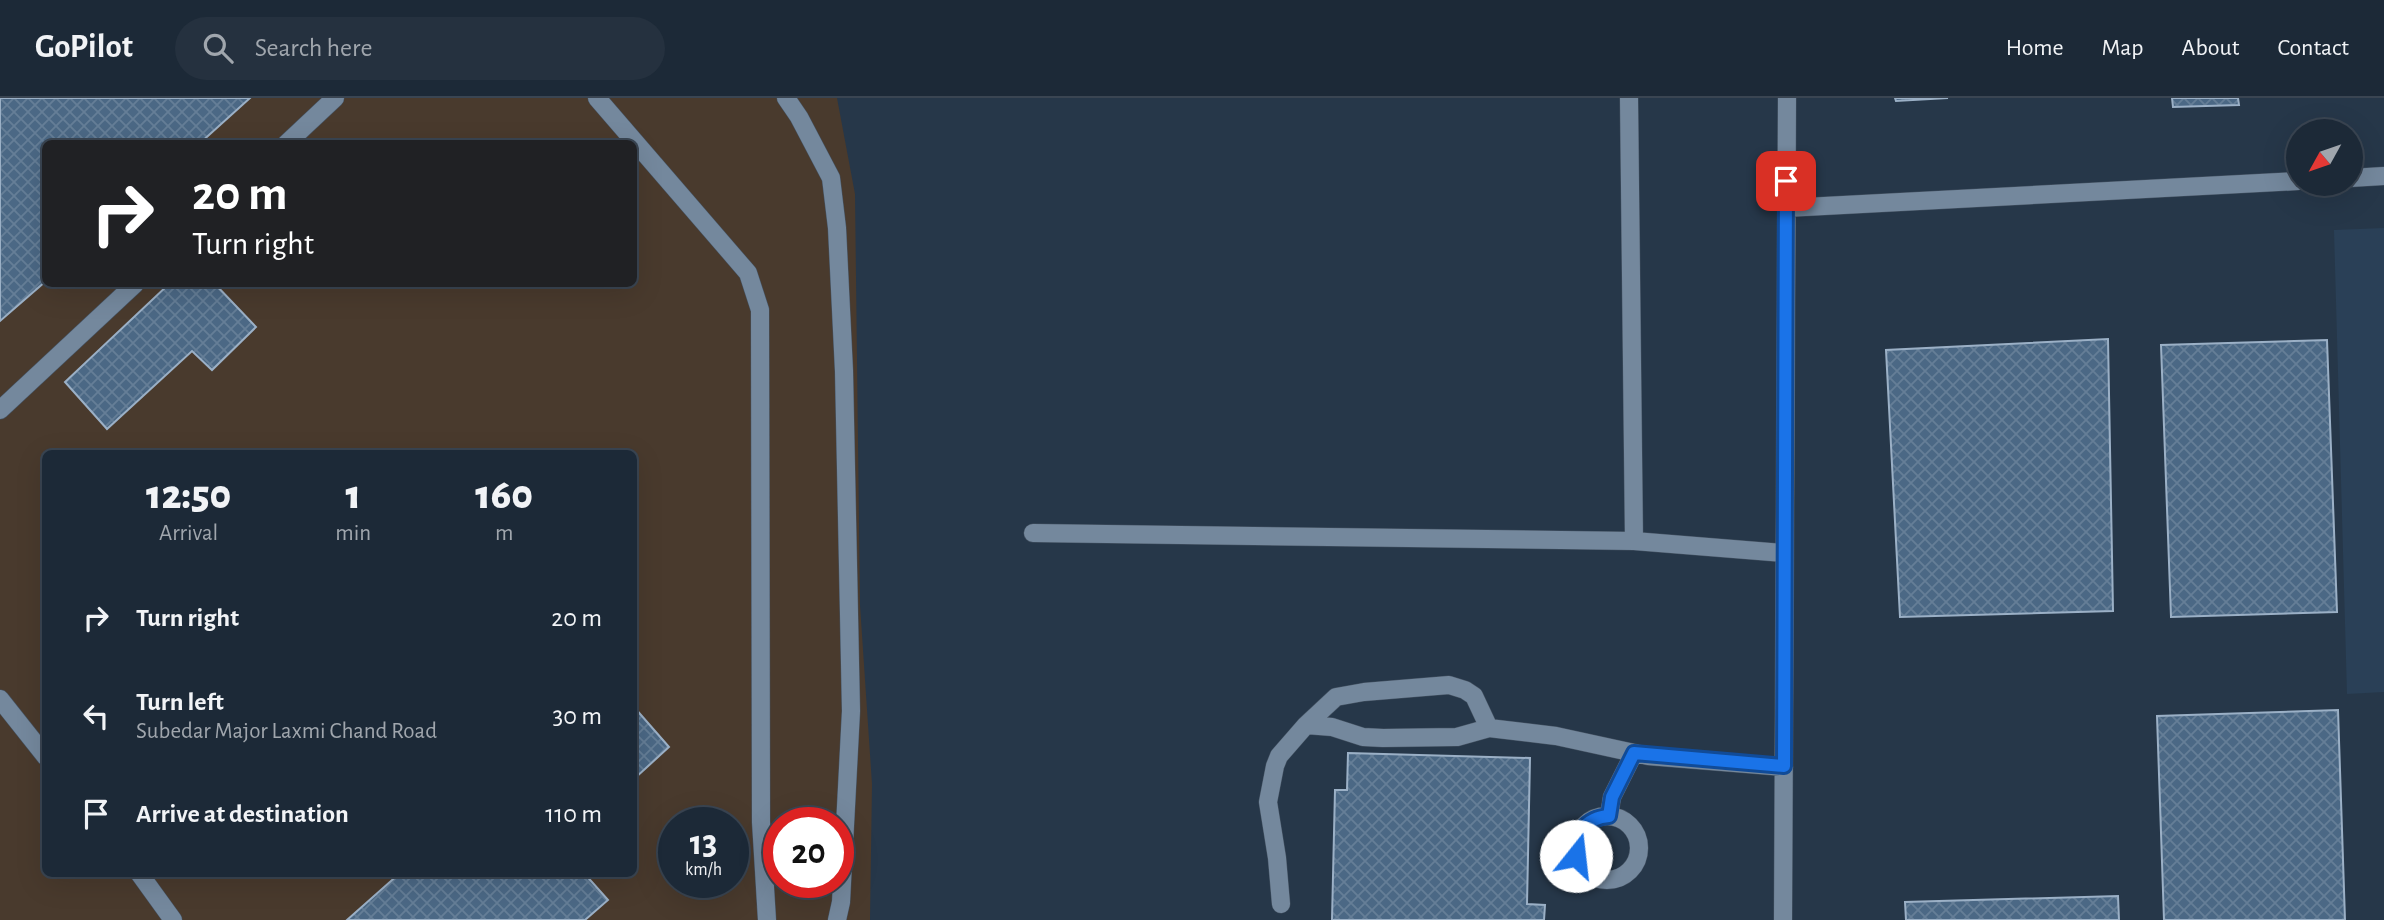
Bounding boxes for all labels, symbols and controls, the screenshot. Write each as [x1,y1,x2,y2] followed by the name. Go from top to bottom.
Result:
[175,17,665,80] search box
[199,29,237,67] icon: search
[35,31,133,64] text: GoPilot
[255,35,372,61] text: Search here
[2006,36,2064,60] text: Home
[2102,36,2144,60] text: Map
[2182,36,2239,60] text: About
[2277,36,2349,60] text: Contact
[2286,119,2362,196] north arrow
[2286,119,2363,196] map controls
[1756,151,1816,211] pin
[1767,162,1805,200] icon: arrive
[77,168,168,259] icon: right
[192,170,288,219] text: 20 m
[192,228,314,260] text: Turn right
[146,474,231,516] text: 12:50
[346,474,361,516] text: 1
[475,474,533,516] text: 160
[159,522,218,545] text: Arrival
[335,522,371,545] text: min
[495,522,513,545] text: m
[77,599,115,637] icon: right
[136,605,239,631] text: Turn right
[551,605,602,631] text: 20 m
[136,689,224,715] text: Turn left
[77,697,115,735] icon: left
[552,703,602,729] text: 30 m
[136,720,437,743] text: Subedar Major Laxmi Chand Road
[77,795,115,833] icon: arrive
[136,801,349,827] text: Arrive at destination
[545,801,602,827] text: 110 m
[763,807,854,898] speed limit sign: 20
[1539,819,1613,893] position arrow
[690,826,717,861] text: 13
[685,861,722,879] text: km/h

